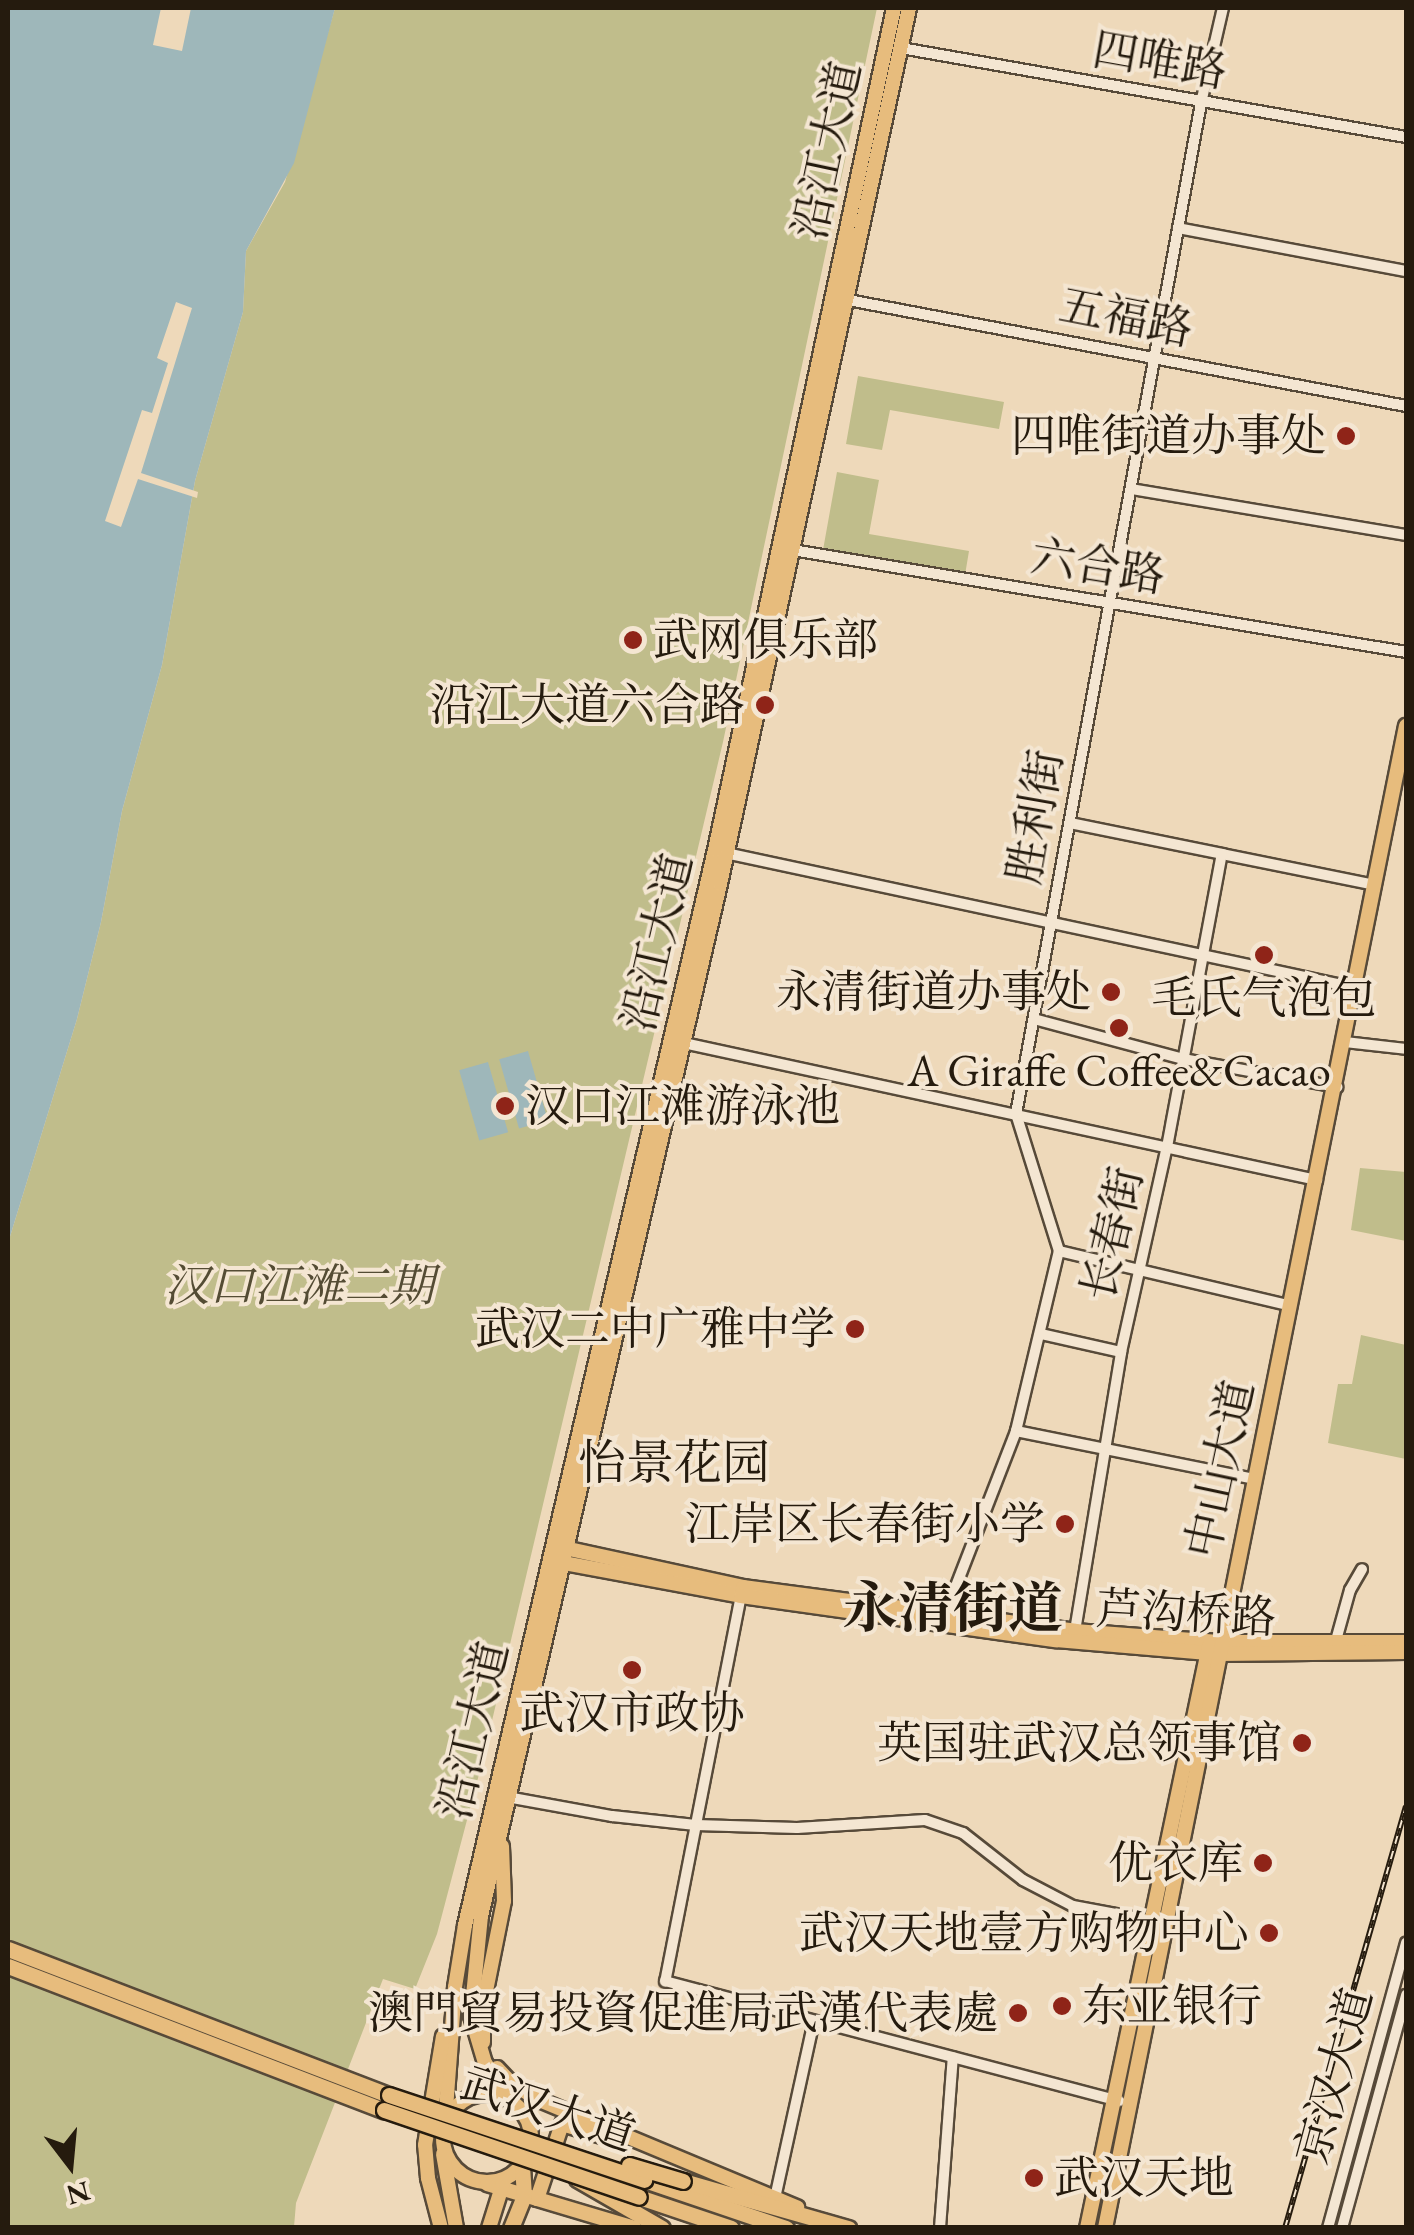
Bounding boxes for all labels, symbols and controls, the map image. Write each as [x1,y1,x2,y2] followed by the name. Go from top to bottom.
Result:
[1089,22,1231,98] street label: 四唯路
[782,56,872,244] street label: 沿江大道
[1055,278,1197,356] street label: 五福路
[1011,409,1326,463] place label: 四唯街道办事处
[1335,425,1357,447] marker: 四唯街道办事处
[1027,529,1169,603] street label: 六合路
[653,613,878,667] place label: 武网俱乐部
[622,629,644,651] marker: 武网俱乐部
[430,678,745,732] place label: 沿江大道六合路
[754,694,776,716] marker: 沿江大道六合路
[997,746,1073,888] street label: 胜利街
[610,848,704,1036] street label: 沿江大道
[1253,944,1275,966] marker: 毛氏气泡包
[776,965,1091,1019] place label: 永清街道办事处
[1152,971,1376,1025] place label: 毛氏气泡包
[1100,981,1122,1003] marker: 永清街道办事处
[1108,1017,1130,1039] marker: A Giraffe Coffee&Cacao
[907,1044,1331,1098] place label: A Giraffe Coffee&Cacao
[525,1079,840,1133] place label: 汉口江滩游泳池
[494,1095,516,1117] marker: 汉口江滩游泳池
[1071,1162,1153,1306] street label: 长春街
[164,1259,434,1313] park label: 汉口江滩二期
[475,1302,835,1356] place label: 武汉二中广雅中学
[844,1318,866,1340] marker: 武汉二中广雅中学
[1175,1375,1265,1563] street label: 中山大道
[578,1434,770,1492] district label: 怡景花园
[685,1497,1045,1551] place label: 江岸区长春街小学
[1054,1513,1076,1535] marker: 江岸区长春街小学
[843,1575,1063,1641] district label: 永清街道
[1095,1581,1277,1645] street label: 芦沟桥路
[426,1636,520,1824] street label: 沿江大道
[621,1659,643,1681] marker: 武汉市政协
[520,1686,744,1740] place label: 武汉市政协
[877,1716,1282,1770] place label: 英国驻武汉总领事馆
[1291,1732,1313,1754] marker: 英国驻武汉总领事馆
[1108,1836,1243,1890] place label: 优衣库
[1252,1852,1274,1874] marker: 优衣库
[799,1906,1249,1960] place label: 武汉天地壹方购物中心
[1258,1922,1280,1944] marker: 武汉天地壹方购物中心
[1082,1979,1262,2033] place label: 东亚银行
[1285,1982,1383,2170] street label: 京汉大道
[368,1986,998,2040] place label: 澳門貿易投資促進局武漢代表處
[1051,1995,1073,2017] marker: 东亚银行
[1007,2002,1029,2024] marker: 澳門貿易投資促進局武漢代表處
[454,2056,642,2162] street label: 武汉大道
[20,2115,120,2215] north arrow
[1054,2151,1234,2205] place label: 武汉天地
[1023,2167,1045,2189] marker: 武汉天地
[62,2173,94,2214] text: N

